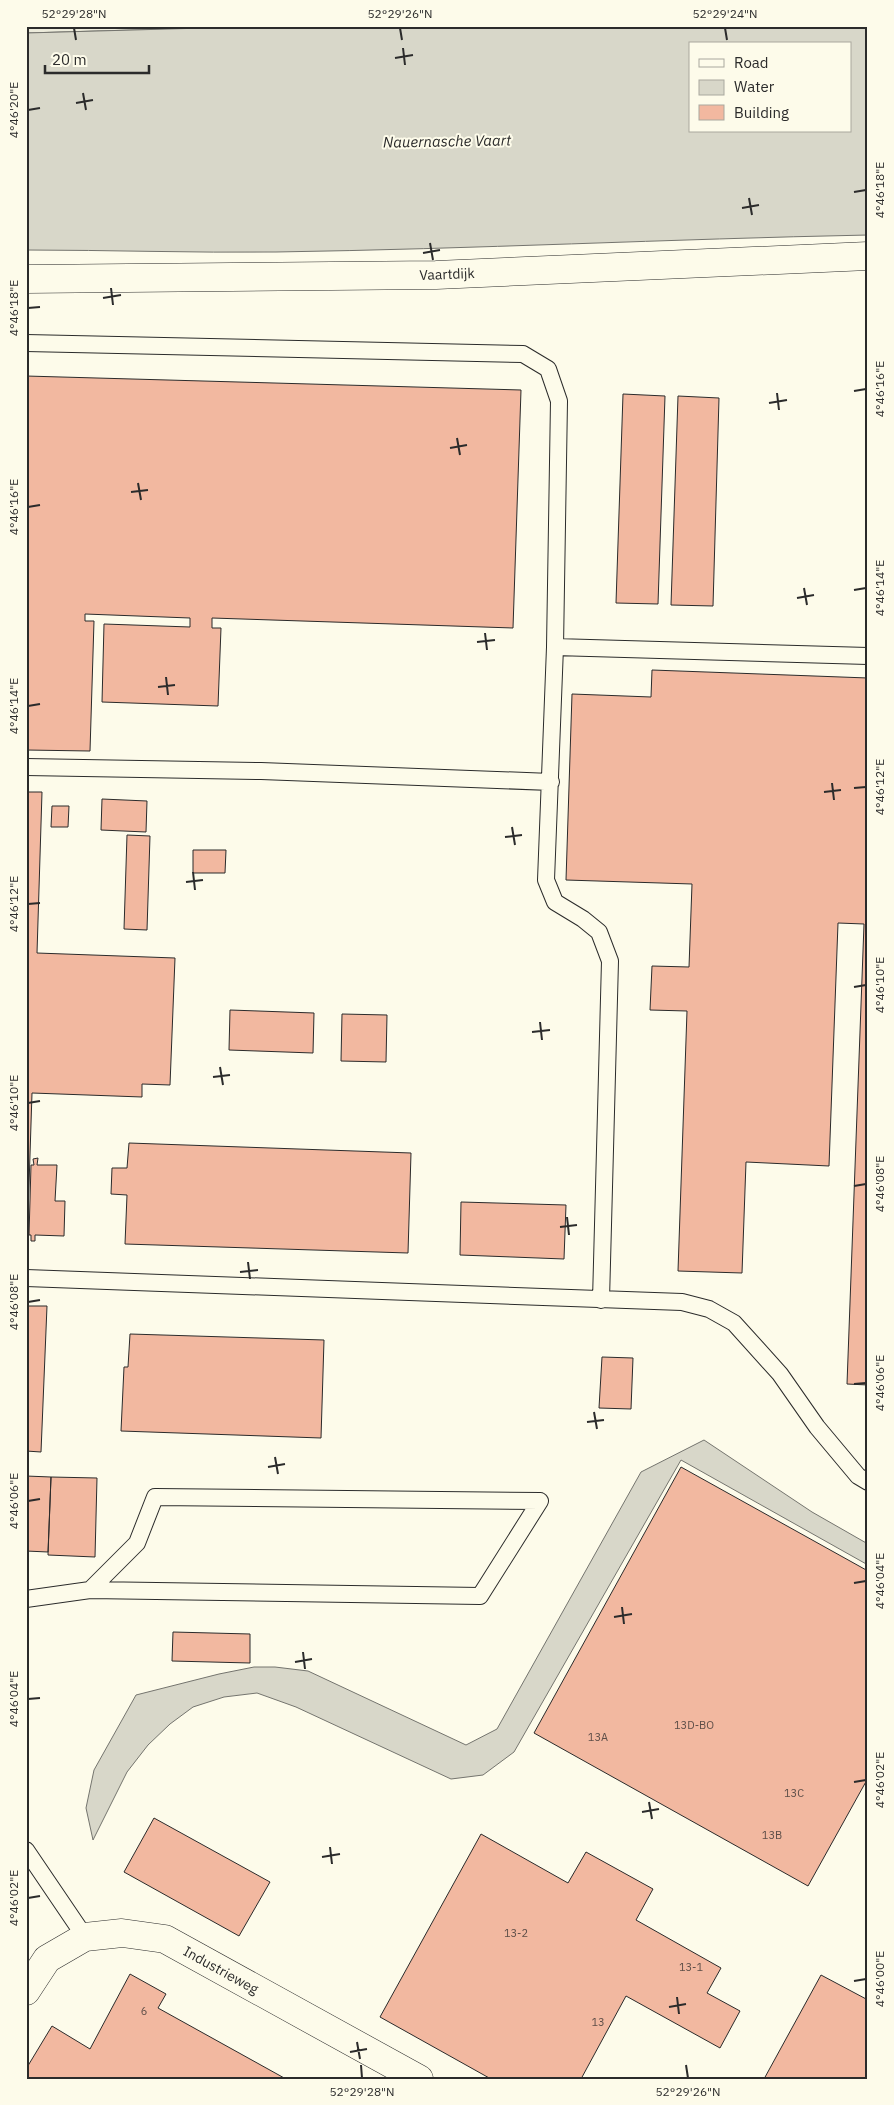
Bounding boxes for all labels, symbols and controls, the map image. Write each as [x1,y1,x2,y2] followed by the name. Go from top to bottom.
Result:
[41,6,107,21] text: 52°29'28"N
[367,6,433,21] text: 52°29'26"N
[692,6,758,21] text: 52°29'24"N
[45,42,149,74] scale bar
[689,42,852,132] legend
[52,50,87,69] text: 20 m
[734,53,769,72] text: Road
[734,77,775,96] text: Water
[6,82,21,138] text: 4°46'20"E
[734,103,789,122] text: Building
[383,130,512,152] water label: Nauernasche Vaart
[872,162,887,218] text: 4°46'18"E
[419,264,476,284] street label: Vaartdijk
[6,280,21,336] text: 4°46'18"E
[872,361,887,417] text: 4°46'16"E
[6,479,21,535] text: 4°46'16"E
[872,560,887,616] text: 4°46'14"E
[6,678,21,734] text: 4°46'14"E
[872,759,887,815] text: 4°46'12"E
[6,876,21,932] text: 4°46'12"E
[872,957,887,1013] text: 4°46'10"E
[6,1075,21,1131] text: 4°46'10"E
[872,1156,887,1212] text: 4°46'08"E
[6,1274,21,1330] text: 4°46'08"E
[872,1355,887,1411] text: 4°46'06"E
[6,1473,21,1529] text: 4°46'06"E
[872,1553,887,1609] text: 4°46'04"E
[6,1671,21,1727] text: 4°46'04"E
[674,1718,714,1732] house number: 13D-BO
[588,1730,608,1744] house number: 13A
[872,1752,887,1808] text: 4°46'02"E
[784,1786,804,1800] house number: 13C
[762,1828,782,1842] house number: 13B
[6,1870,21,1926] text: 4°46'02"E
[504,1926,528,1940] house number: 13-2
[180,1942,262,1998] street label: Industrieweg
[872,1951,887,2007] text: 4°46'00"E
[679,1960,703,1974] house number: 13-1
[141,2004,147,2018] house number: 6
[591,2015,605,2029] house number: 13
[329,2084,395,2099] text: 52°29'28"N
[655,2084,721,2099] text: 52°29'26"N

